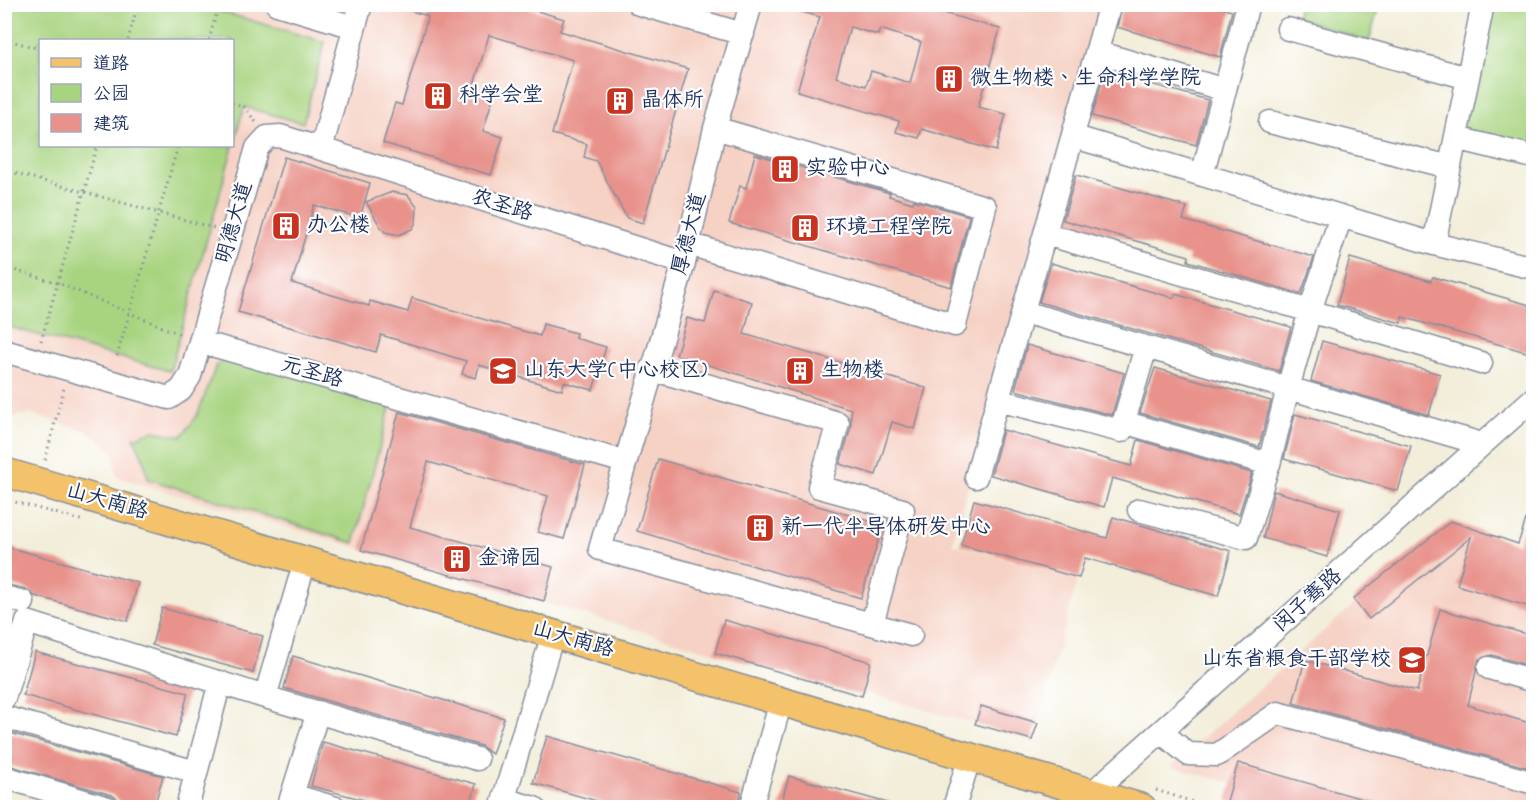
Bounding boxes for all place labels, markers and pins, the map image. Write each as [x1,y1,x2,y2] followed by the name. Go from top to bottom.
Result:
[933,63,965,95] building icon: 微生物楼、生命科学学院
[970,64,1201,94] place label: 微生物楼、生命科学学院
[422,80,454,112] building icon: 科学会堂
[459,81,543,111] place label: 科学会堂
[604,85,636,117] building icon: 晶体所
[641,86,704,116] place label: 晶体所
[769,153,801,185] building icon: 实验中心
[806,154,890,184] place label: 实验中心
[270,210,302,242] building icon: 办公楼
[307,211,370,241] place label: 办公楼
[789,212,821,244] building icon: 环境工程学院
[826,213,952,243] place label: 环境工程学院
[487,355,519,387] school or university icon: 山东大学(中心校区)
[784,355,816,387] building icon: 生物楼
[524,356,707,386] place label: 山东大学(中心校区)
[821,356,884,386] place label: 生物楼
[744,512,776,544] building icon: 新一代半导体研发中心
[781,513,991,543] place label: 新一代半导体研发中心
[441,543,473,575] building icon: 金谛园
[478,544,541,574] place label: 金谛园
[1396,644,1428,676] school or university icon: 山东省粮食干部学校
[1202,645,1391,675] place label: 山东省粮食干部学校

